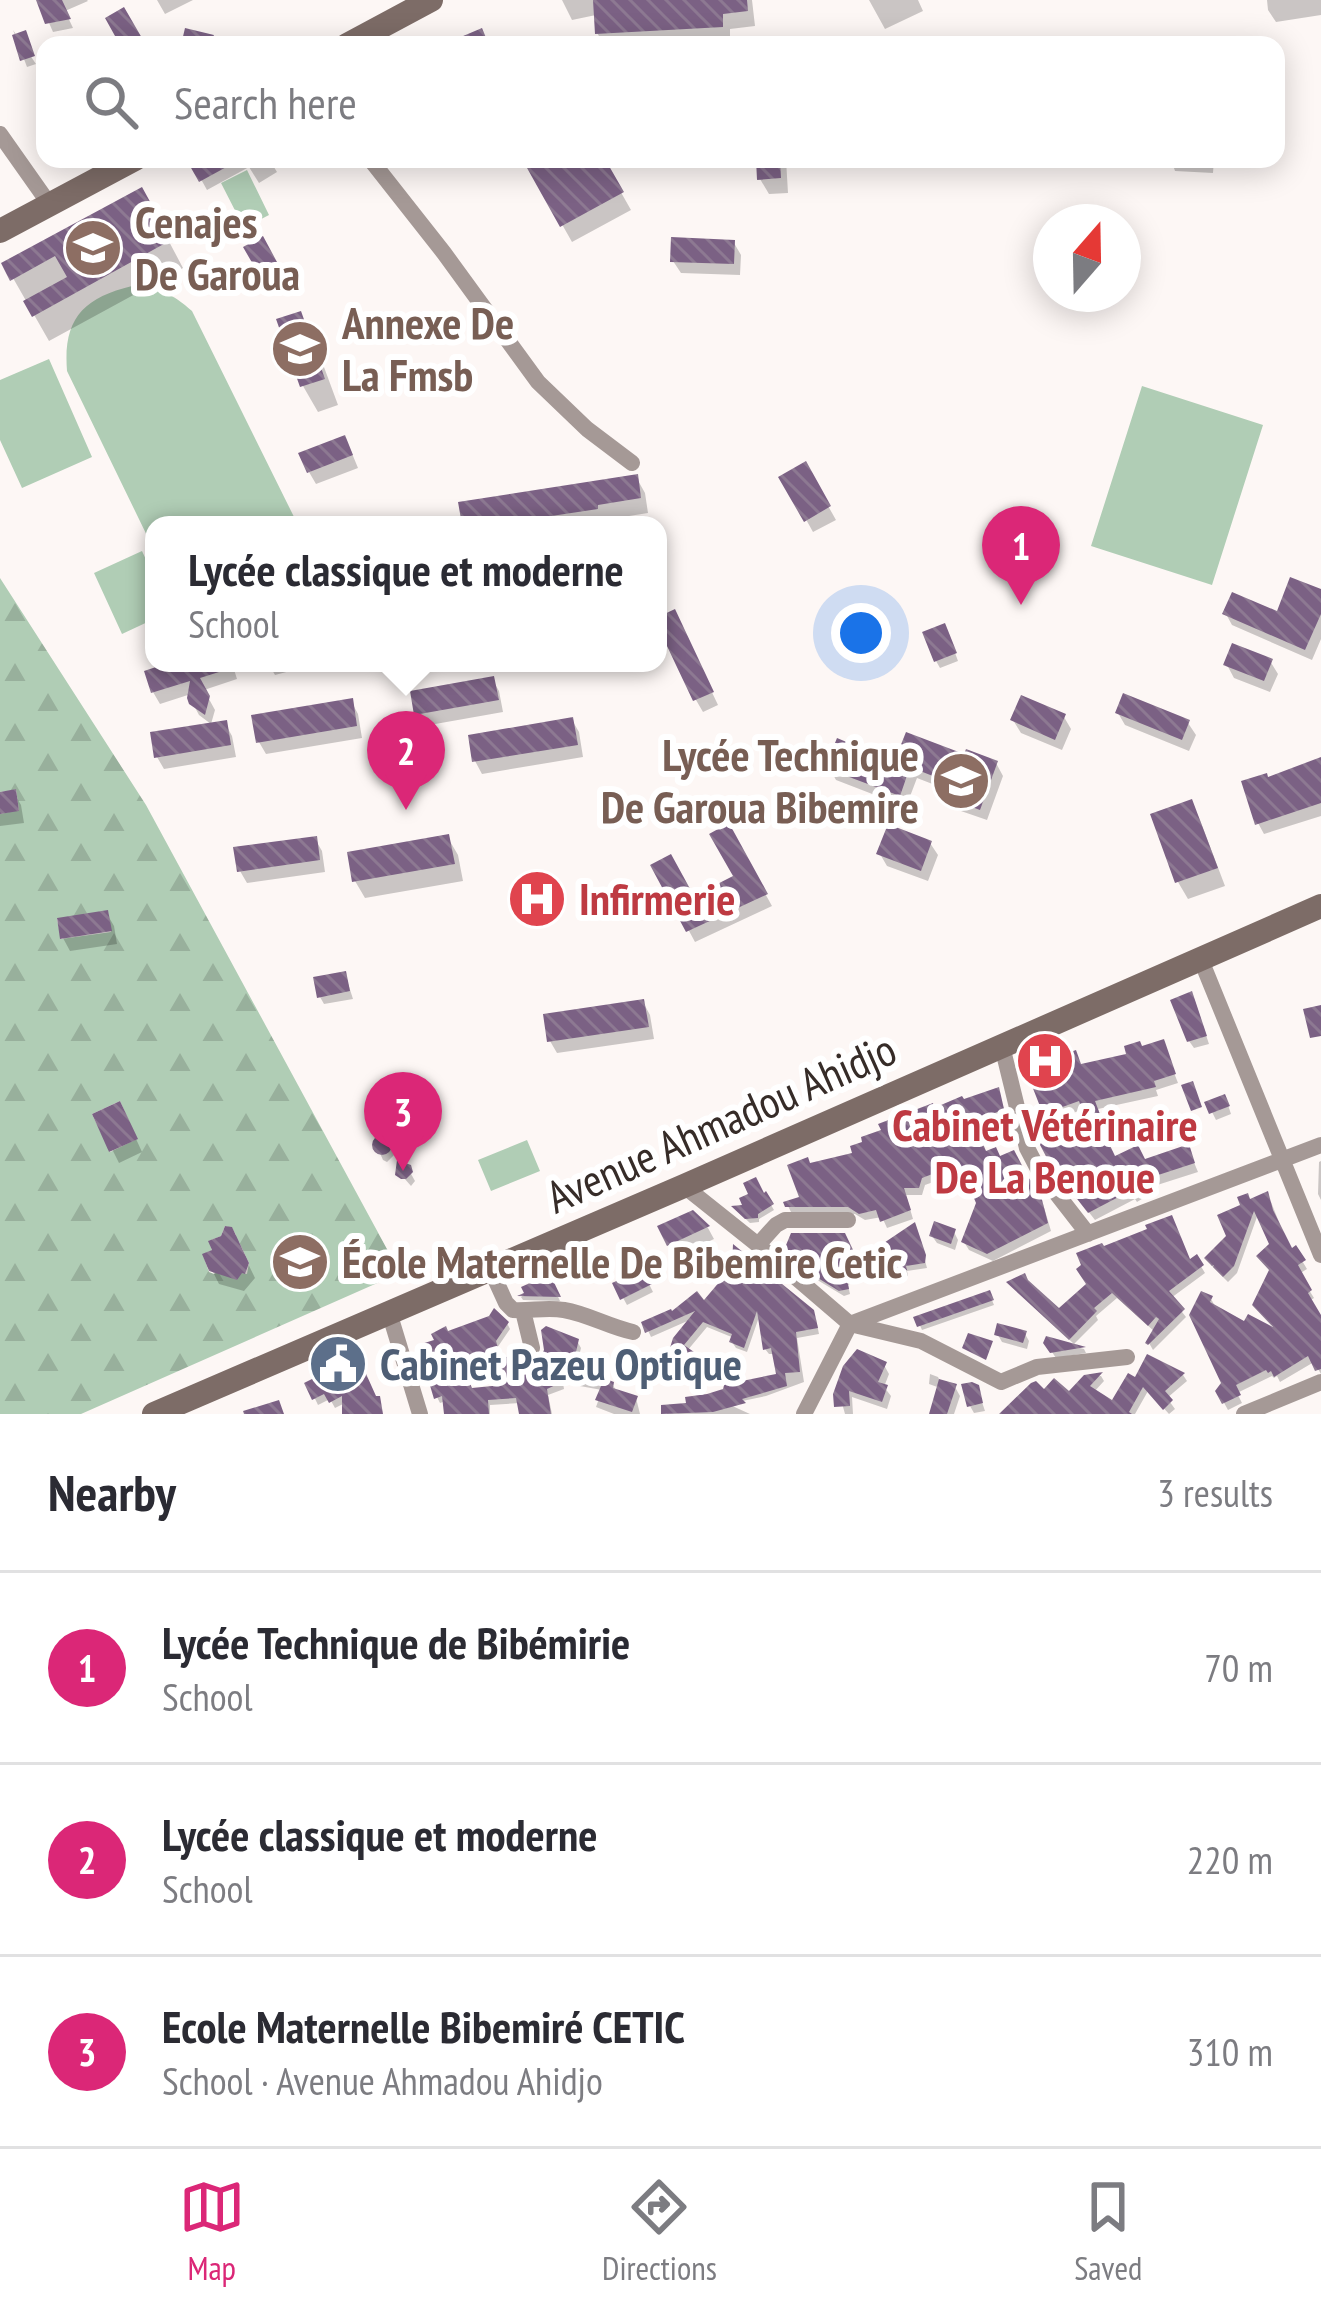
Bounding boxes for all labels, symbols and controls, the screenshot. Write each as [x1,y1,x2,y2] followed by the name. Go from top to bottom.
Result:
[36,36,1285,168] search box
[78,69,144,135] icon: search
[174,73,357,131] text: Search here
[135,192,300,302] place label: Cenajes De Garoua
[1033,204,1141,312] north arrow
[62,217,124,279] school or university icon: Cenajes De Garoua
[341,293,514,403] place label: Annexe De La Fmsb
[269,318,331,380] school or university icon: Annexe De La Fmsb
[982,506,1060,605] pin: 1
[145,516,667,672] popup
[188,540,624,598] text: Lycée classique et moderne
[188,598,279,649] text: School
[831,603,891,663] your location
[367,711,445,810] pin: 2
[601,725,919,835] place label: Lycée Technique De Garoua Bibemire
[930,750,992,812] school or university icon: Lycée Technique De Garoua Bibemire
[506,868,568,930] hospital icon: Infirmerie
[579,869,735,927] place label: Infirmerie
[537,1019,904,1225] street label: Avenue Ahmadou Ahidjo
[1014,1030,1076,1092] hospital icon: Cabinet Vétérinaire De La Benoue
[364,1072,442,1171] pin: 3
[892,1095,1198,1205] place label: Cabinet Vétérinaire De La Benoue
[269,1231,331,1293] school or university icon: École Maternelle De Bibemire Cetic
[342,1232,903,1290] place label: École Maternelle De Bibemire Cetic
[307,1333,369,1395] public building icon: Cabinet Pazeu Optique
[380,1334,742,1392] place label: Cabinet Pazeu Optique
[48,1459,176,1525] text: Nearby
[1157,1467,1273,1518] text: 3 results
[162,1613,630,1671] text: Lycée Technique de Bibémirie
[78,1642,96,1693] text: 1
[1204,1642,1273,1693] text: 70 m
[162,1671,253,1722] text: School
[162,1805,597,1863] text: Lycée classique et moderne
[78,1834,96,1885] text: 2
[1187,1834,1273,1885] text: 220 m
[162,1863,253,1914] text: School
[162,1997,685,2055] text: Ecole Maternelle Bibemiré CETIC
[78,2026,96,2077] text: 3
[1187,2026,1273,2077] text: 310 m
[162,2055,603,2106] text: School · Avenue Ahmadou Ahidjo
[179,2174,245,2289] tab: Map
[602,2174,717,2289] tab: Directions
[1074,2174,1142,2289] tab: Saved

